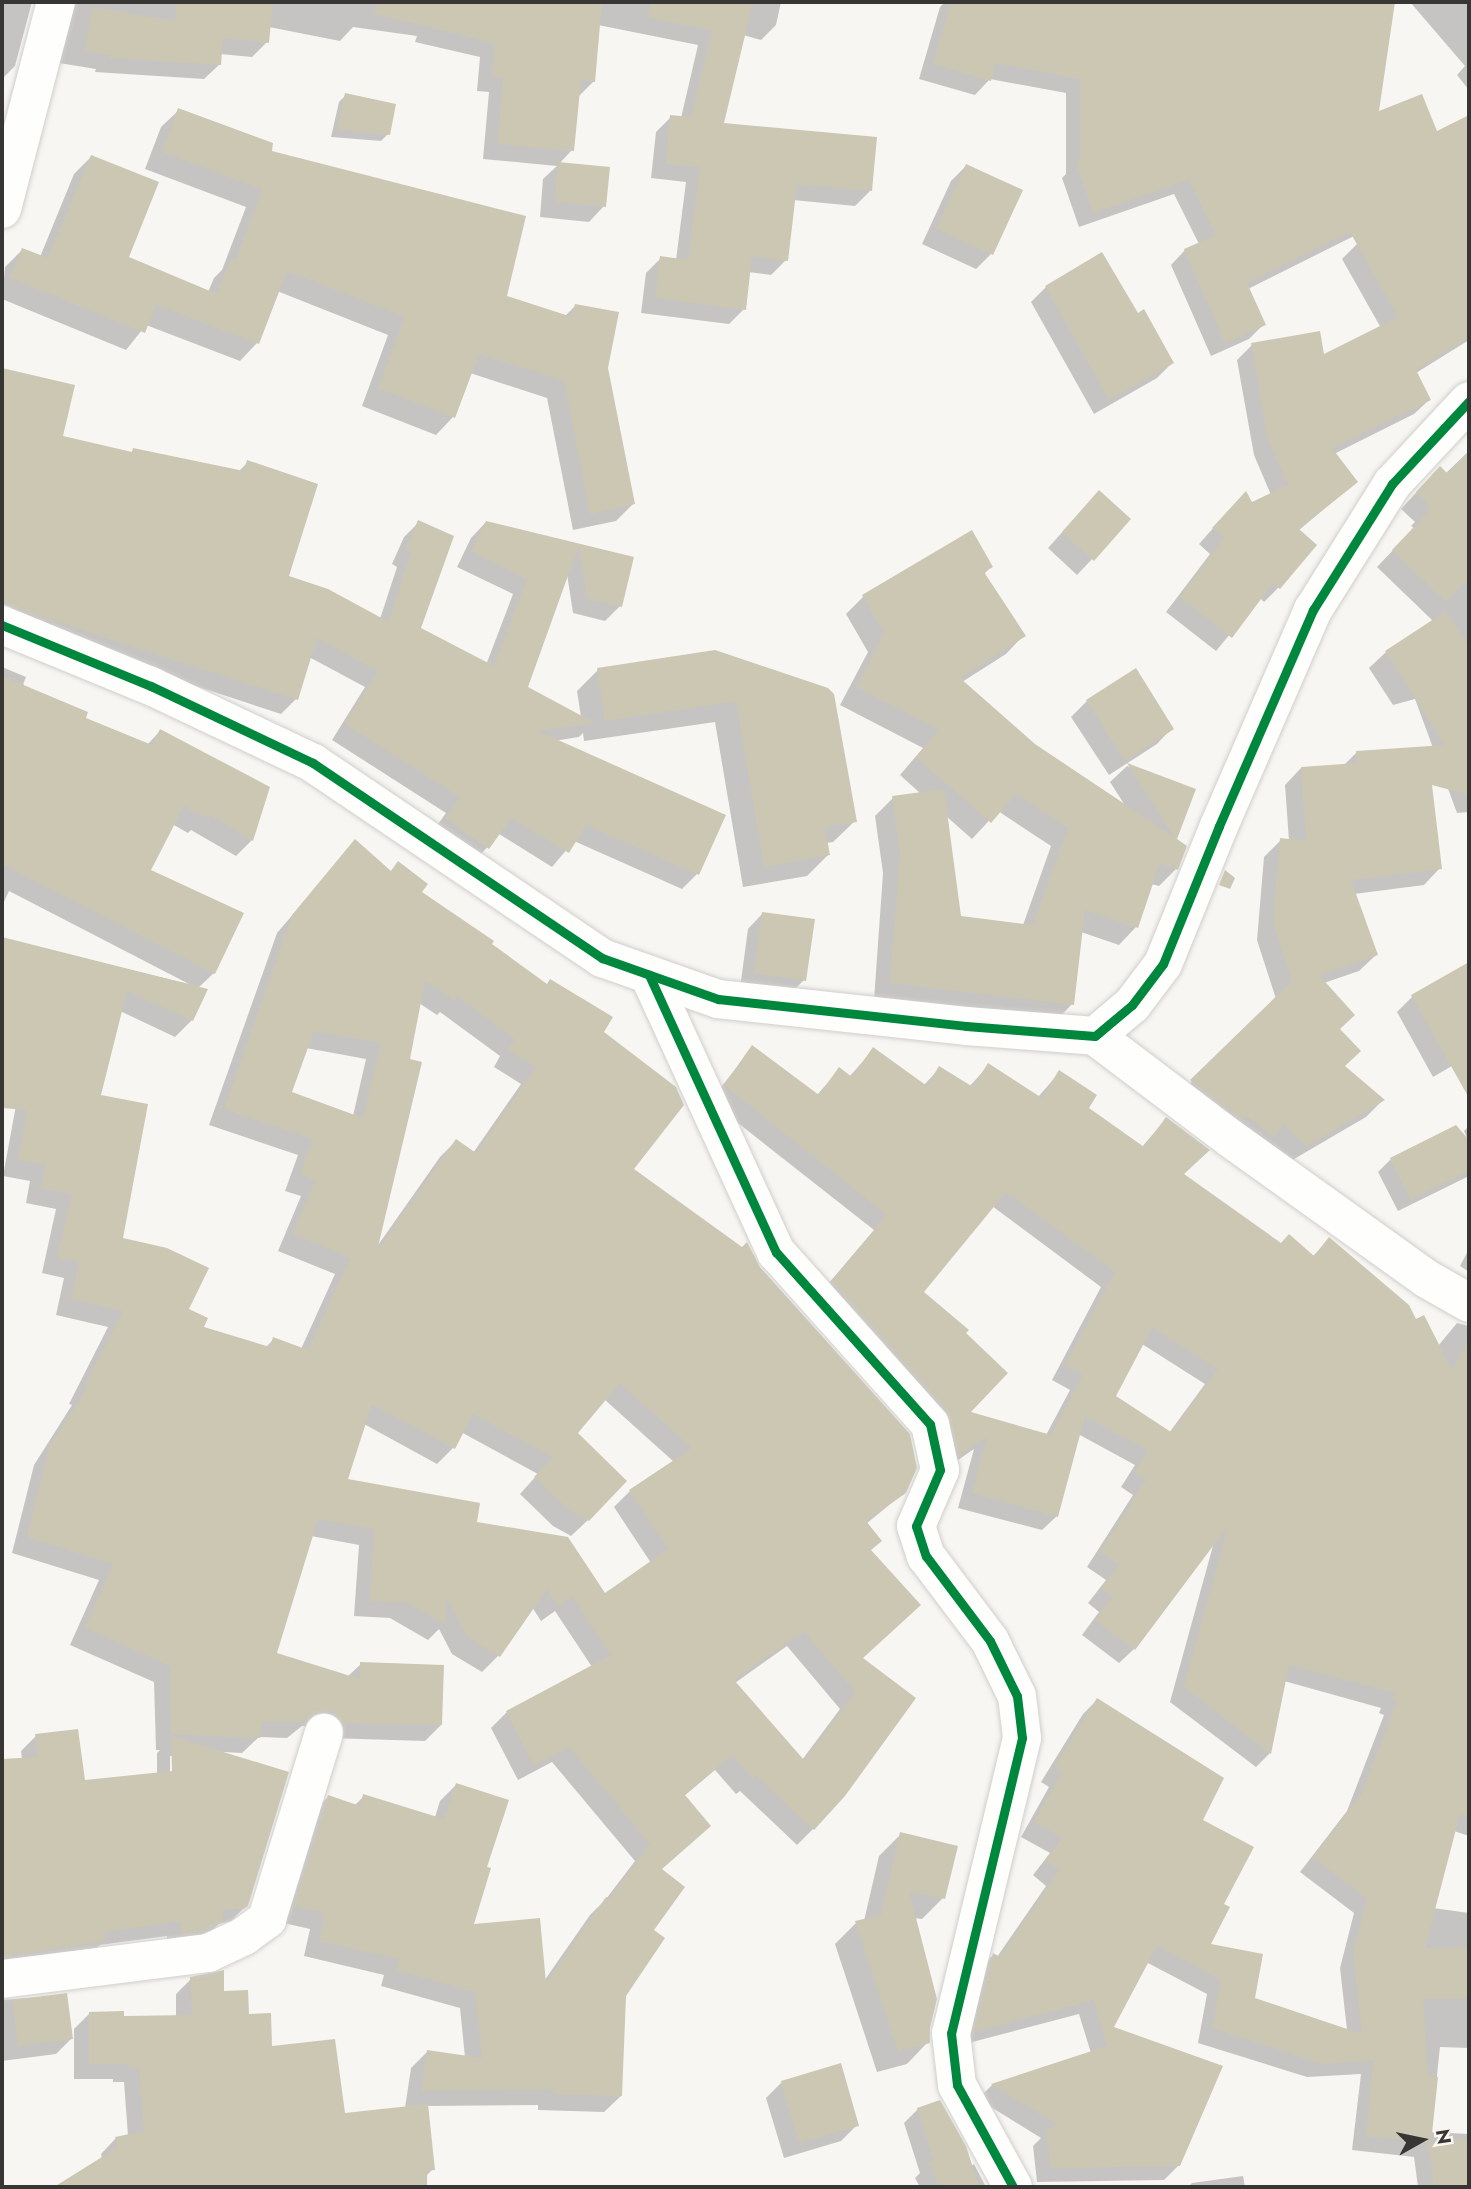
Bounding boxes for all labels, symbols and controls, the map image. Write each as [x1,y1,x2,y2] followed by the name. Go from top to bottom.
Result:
[1387,2105,1457,2175] north arrow
[1429,2127,1458,2146] text: N

